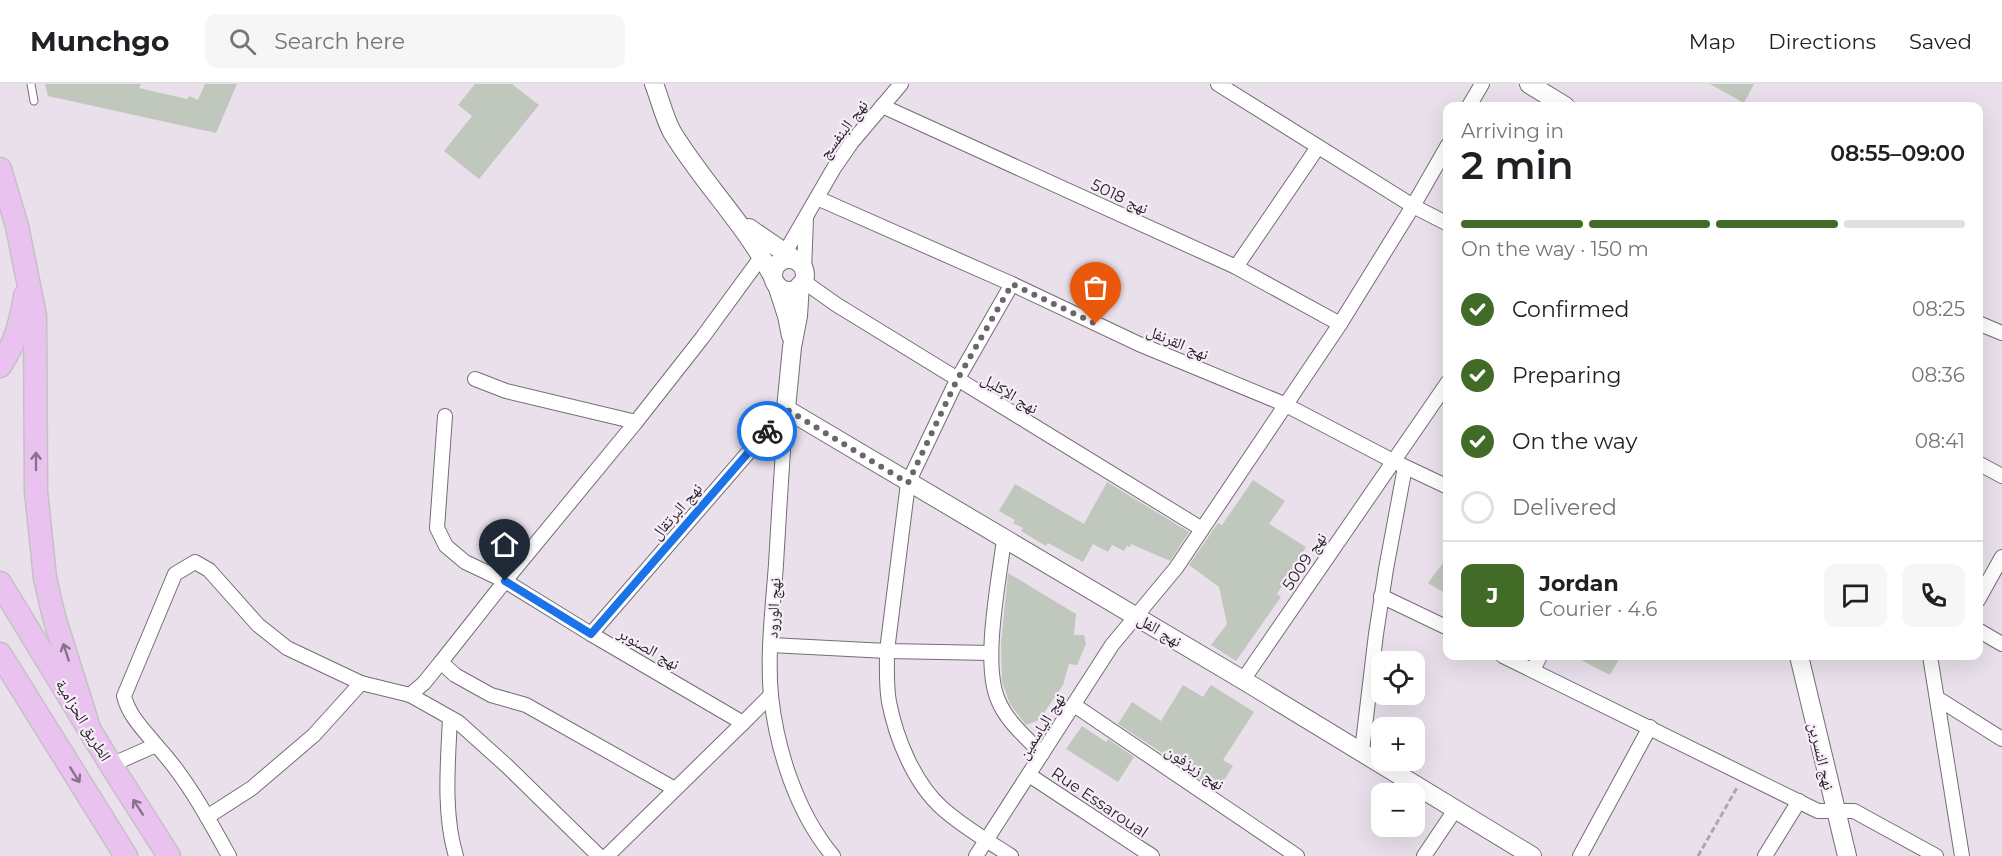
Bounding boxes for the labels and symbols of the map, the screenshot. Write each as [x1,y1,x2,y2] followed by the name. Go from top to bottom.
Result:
[815,96,873,163] street label: نهج البنفسج
[1088,175,1151,219] street label: نهج 5018
[1070,262,1121,324] pin
[1144,321,1212,365] street label: نهج القرنفل
[977,369,1042,419] street label: نهج الإكليل
[737,401,797,461] courier
[30,451,42,471] one-way arrow
[647,479,707,544] street label: نهج البرتقال
[479,519,530,581] pin
[1278,529,1331,594] street label: نهج 5009
[762,577,786,639] street label: نهج الورود
[1134,610,1185,652] street label: نهج الفل
[613,623,683,675] street label: نهج الصنوبر
[60,643,71,662] one-way arrow
[51,676,115,765] street label: الطريق الحزامية
[1014,690,1070,763] street label: نهج الياسمين
[1804,720,1839,792] street label: نهج النسرين
[1161,741,1228,795] street label: نهج زيزفون
[1048,763,1152,842] street label: Rue Essaroual
[69,766,81,783] one-way arrow
[131,798,144,815] one-way arrow

